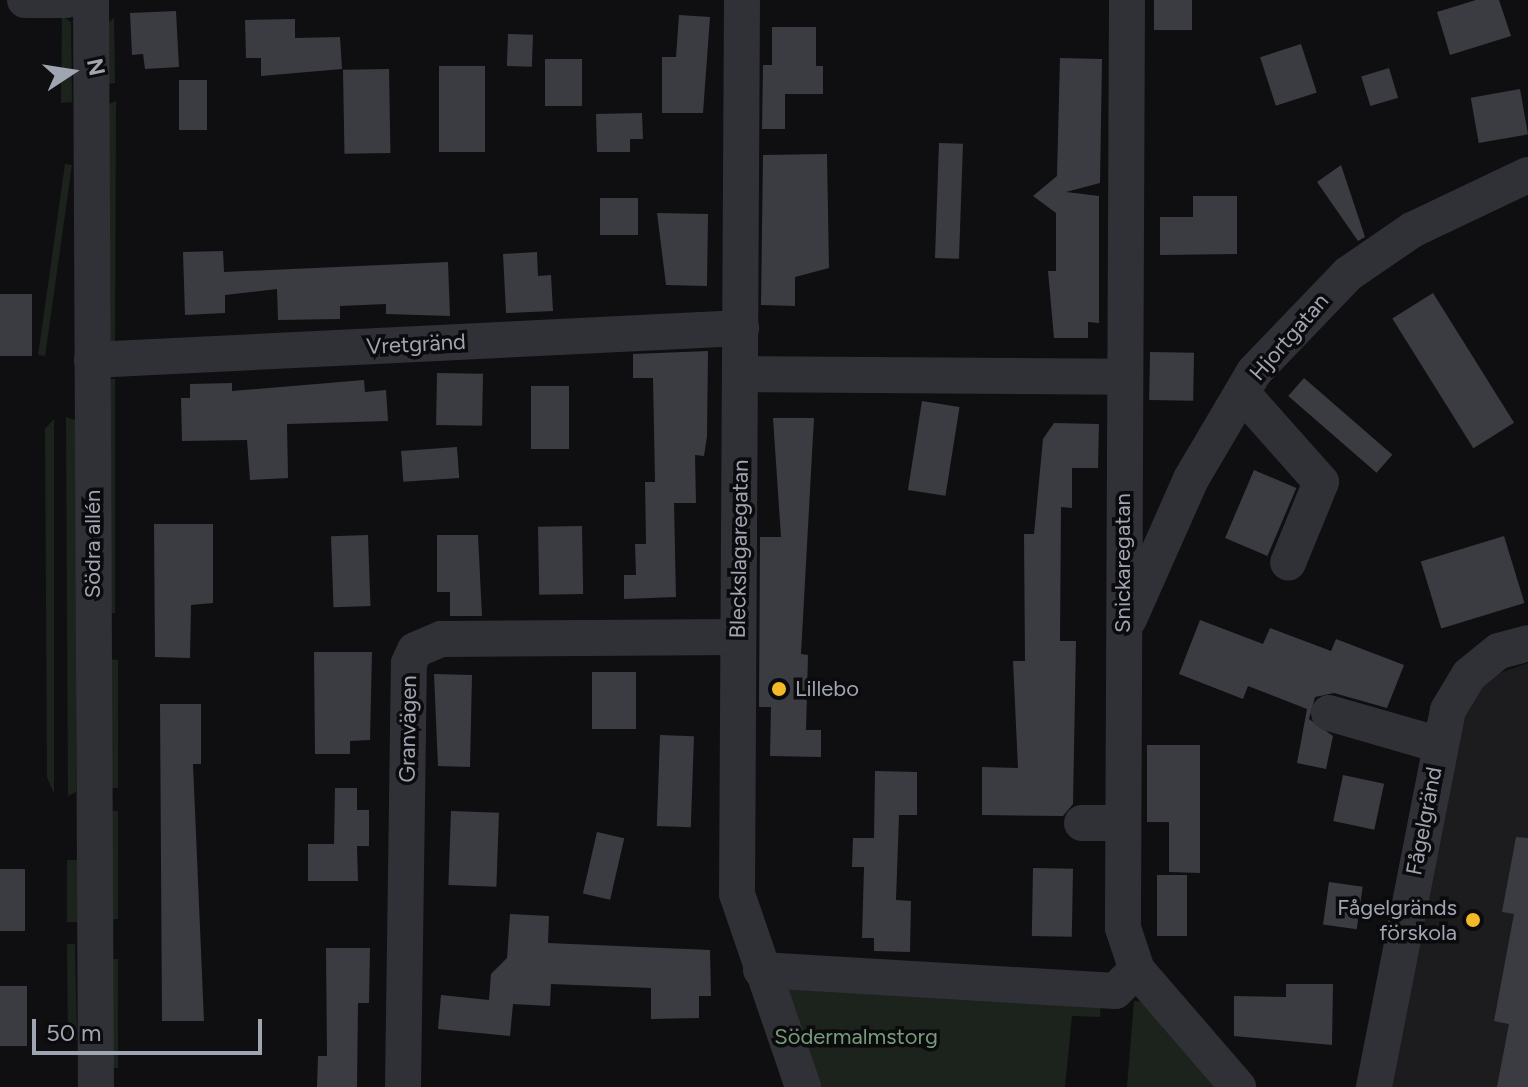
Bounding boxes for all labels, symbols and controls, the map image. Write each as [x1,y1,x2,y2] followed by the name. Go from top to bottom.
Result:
[32,32,112,112] north arrow
[81,56,111,78] text: N
[1244,288,1334,386] street label: Hjortgatan
[366,328,466,360] street label: Vretgränd
[724,459,754,639] street label: Bleckslagaregatan
[80,490,106,598] street label: Södra allén
[1110,493,1136,633] street label: Snickaregatan
[394,675,422,783] street label: Granvägen
[795,676,859,702] place label: Lillebo
[770,680,788,698] marker: Lillebo
[1401,765,1447,877] street label: Fågelgränd
[1337,894,1457,946] place label: Fågelgränds förskola
[1464,911,1482,929] marker: Fågelgränds förskola
[36,1003,266,1053] scale bar
[46,1018,102,1047] text: 50 m
[774,1024,938,1050] park label: Södermalmstorg

